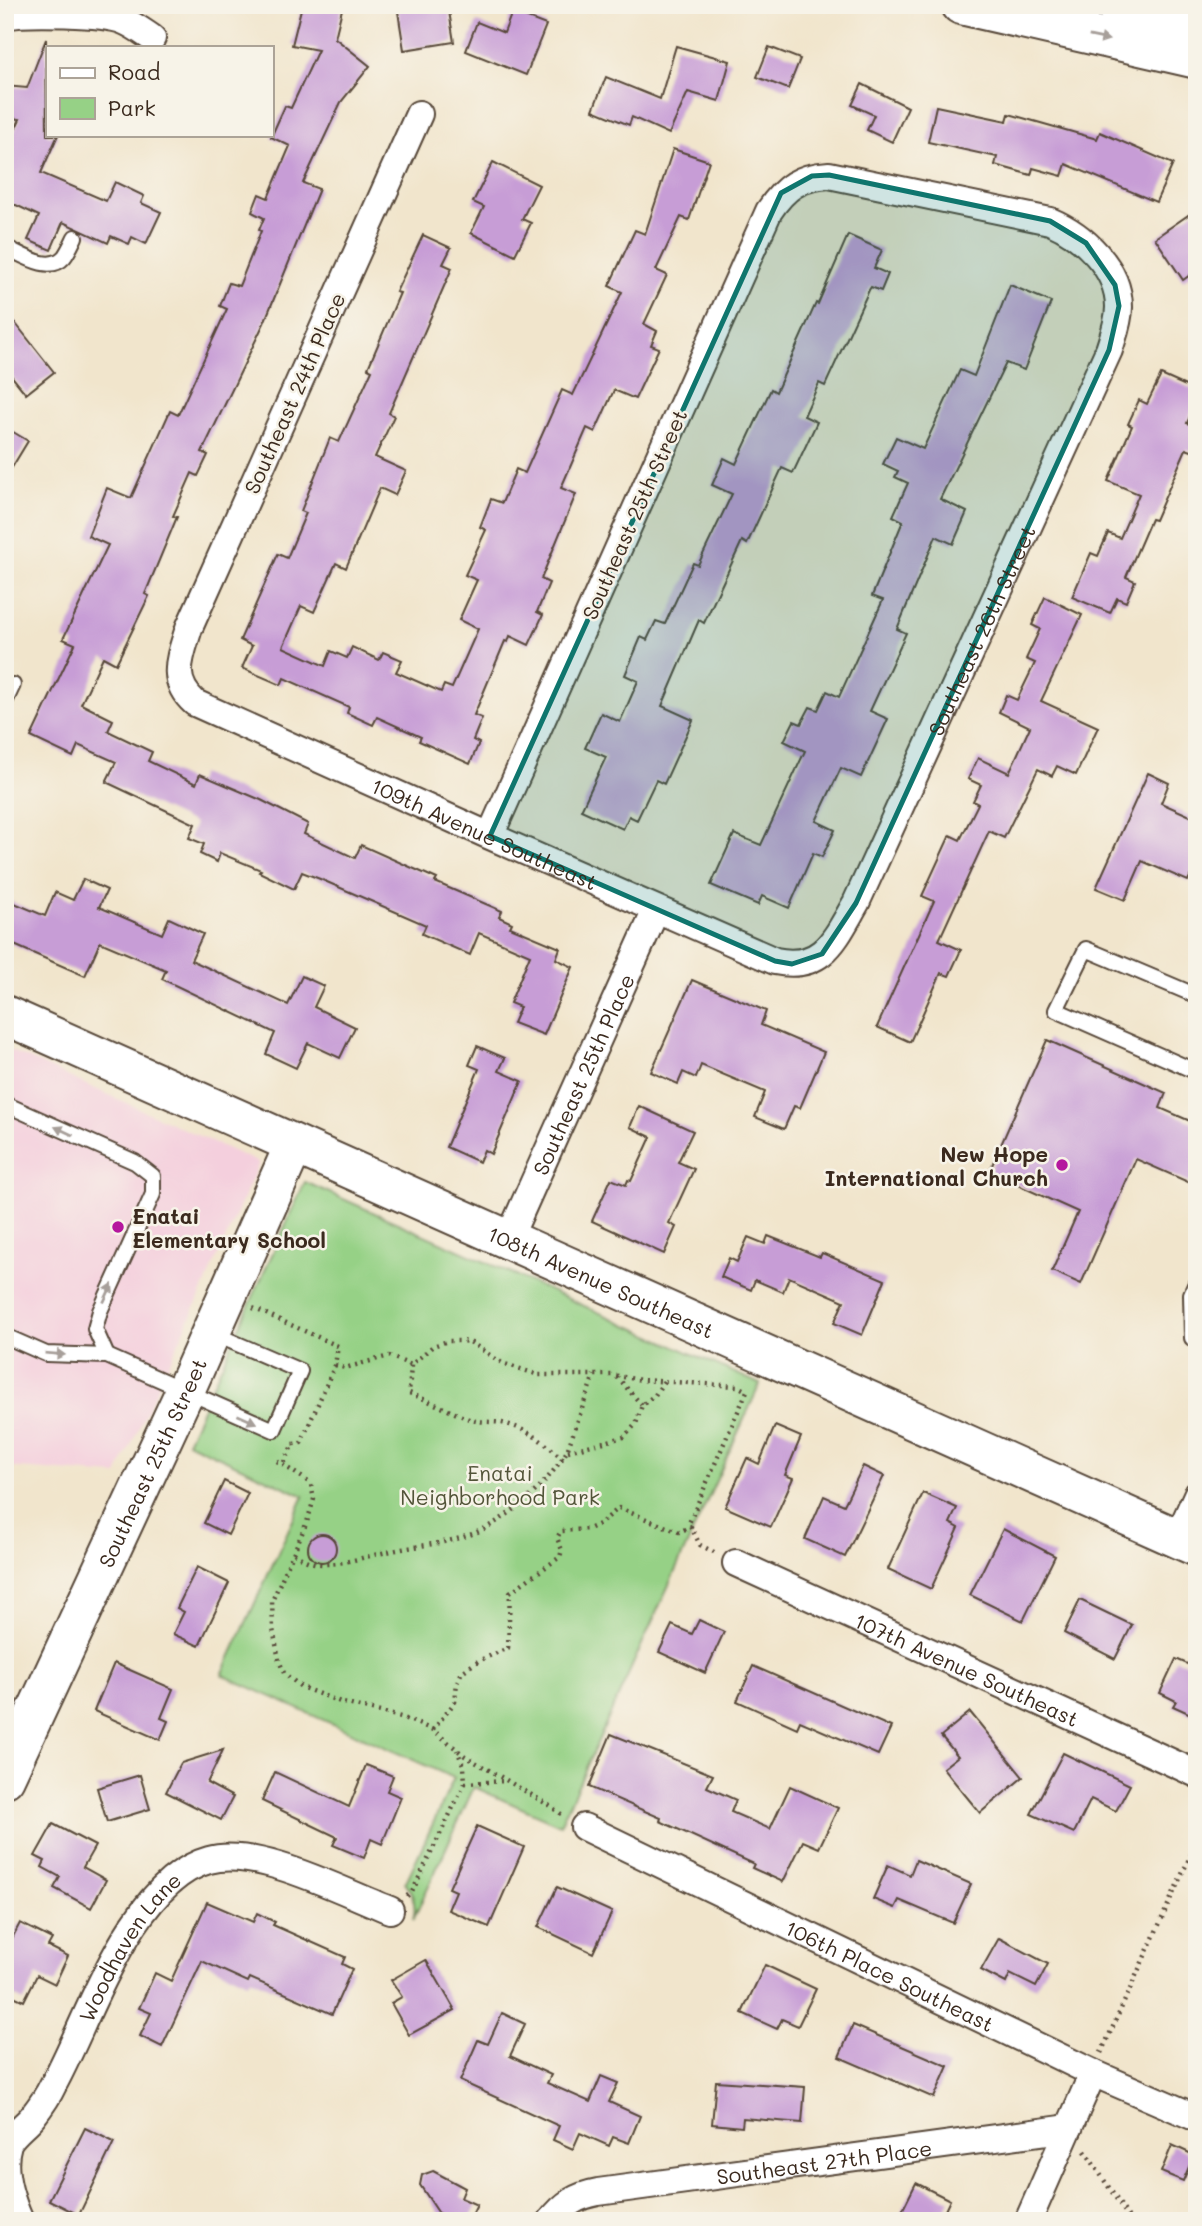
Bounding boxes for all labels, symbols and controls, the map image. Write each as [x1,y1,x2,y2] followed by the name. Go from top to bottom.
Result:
[1088,33,1110,44] one-way arrow
[46,46,273,136] legend
[108,58,160,85] text: Road
[108,94,156,121] text: Park
[237,288,351,498] street label: Southeast 24th Place
[575,405,693,623] street label: Southeast 25th Street
[921,521,1041,740] street label: Southeast 26th Street
[367,771,602,895] street label: 109th Avenue Southeast
[526,969,639,1179] street label: Southeast 25th Place
[54,1125,74,1137] one-way arrow
[825,1140,1048,1191] place label: New Hope International Church
[1054,1157,1070,1173] marker: New Hope International Church
[132,1202,326,1254] place label: Enatai Elementary School
[110,1219,126,1235] marker: Enatai Elementary School
[484,1219,719,1343] street label: 108th Avenue Southeast
[102,1283,114,1303] one-way arrow
[44,1349,66,1360] one-way arrow
[91,1353,212,1571] street label: Southeast 25th Street
[237,1413,257,1425] one-way arrow
[400,1459,600,1510] park label: Enatai Neighborhood Park
[851,1606,1083,1732] street label: 107th Avenue Southeast
[72,1865,186,2026] street label: Woodhaven Lane
[781,1913,999,2037] street label: 106th Place Southeast
[715,2133,933,2189] street label: Southeast 27th Place

